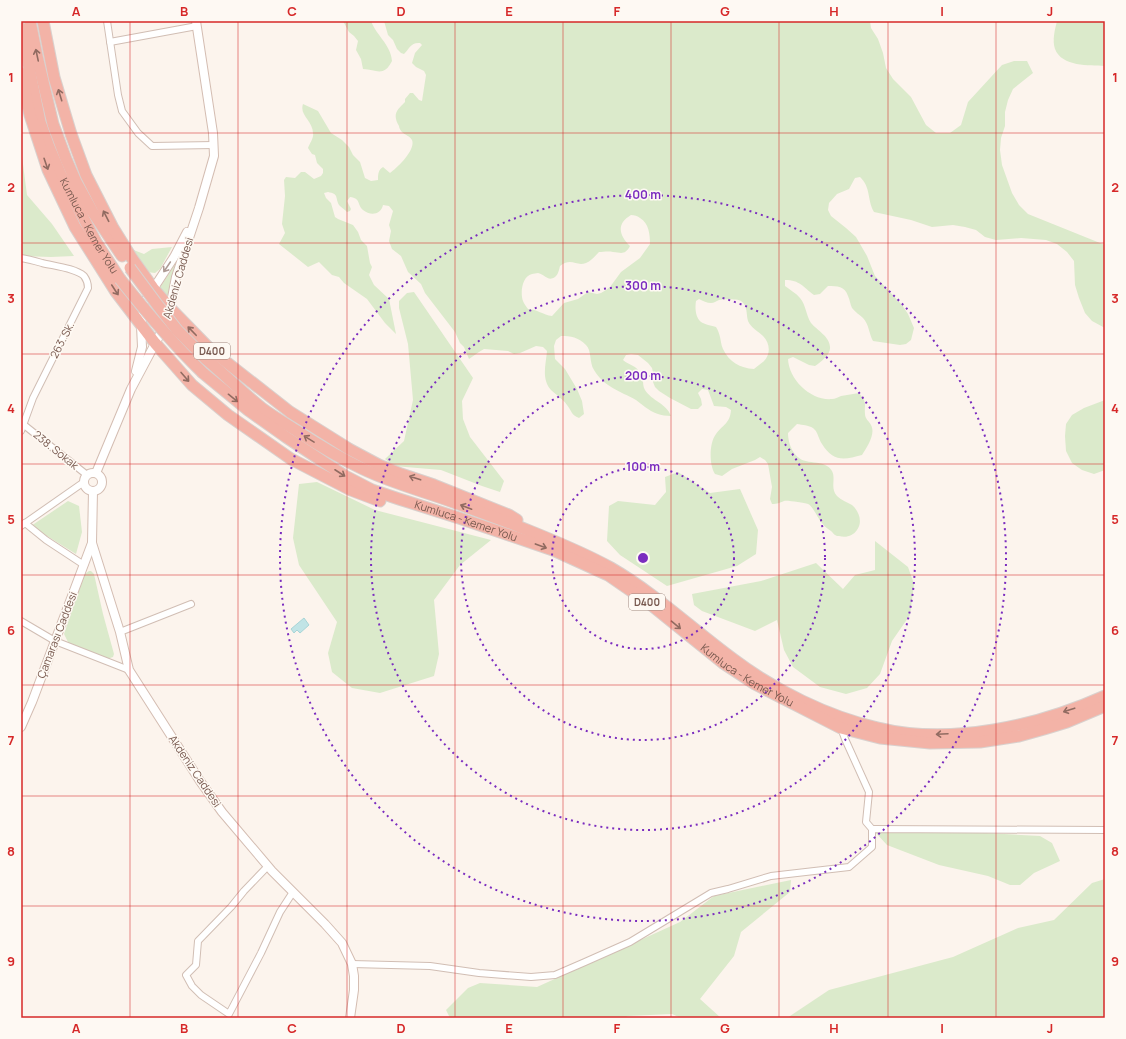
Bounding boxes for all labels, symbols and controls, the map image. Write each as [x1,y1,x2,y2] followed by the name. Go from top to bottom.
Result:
[72,2,81,20] text: A
[180,2,188,20] text: B
[287,2,297,20] text: C
[396,2,406,20] text: D
[505,2,513,20] text: E
[614,2,621,20] text: F
[720,2,730,20] text: G
[829,2,839,20] text: H
[940,2,944,20] text: I
[1047,2,1053,20] text: J
[32,49,40,62] one-way arrow
[8,68,14,86] text: 1
[1112,68,1118,86] text: 1
[56,88,63,101] one-way arrow
[43,158,51,170] one-way arrow
[57,175,122,276] street label: Kumluca - Kemer Yolu
[7,178,15,196] text: 2
[1111,178,1119,196] text: 2
[625,186,661,203] text: 400 m
[102,210,109,222] one-way arrow
[159,235,196,320] street label: Akdeniz Caddesi
[163,261,171,272] one-way arrow
[625,277,661,294] text: 300 m
[111,285,119,296] one-way arrow
[7,289,15,307] text: 3
[1111,289,1119,307] text: 3
[46,319,77,361] street label: 263. Sk.
[187,326,197,336] one-way arrow
[194,343,230,359] road number: D400
[625,367,661,384] text: 200 m
[180,372,189,382] one-way arrow
[228,394,239,403] one-way arrow
[7,399,15,417] text: 4
[1111,399,1119,417] text: 4
[31,427,82,473] street label: 238. Sokak
[303,434,315,442] one-way arrow
[626,458,660,475] text: 100 m
[334,469,346,477] one-way arrow
[410,474,422,482] one-way arrow
[413,496,520,544] street label: Kumluca - Kemer Yolu
[460,502,472,510] one-way arrow
[7,510,15,528] text: 5
[1111,510,1119,528] text: 5
[534,542,546,550] one-way arrow
[636,551,650,565] centre of rings
[33,589,80,680] street label: Çamarası Caddesi
[629,594,665,610] road number: D400
[7,621,15,639] text: 6
[670,621,681,630] one-way arrow
[1111,621,1119,639] text: 6
[698,640,796,710] street label: Kumluca - Kemer Yolu
[1063,707,1075,715] one-way arrow
[8,731,15,749] text: 7
[936,731,949,738] one-way arrow
[1112,731,1119,749] text: 7
[166,732,225,810] street label: Akdeniz Caddesi
[7,842,15,860] text: 8
[1111,842,1119,860] text: 8
[7,952,15,970] text: 9
[1111,952,1119,970] text: 9
[72,1019,81,1037] text: A
[180,1019,188,1037] text: B
[287,1019,297,1037] text: C
[396,1019,406,1037] text: D
[505,1019,513,1037] text: E
[614,1019,621,1037] text: F
[720,1019,730,1037] text: G
[829,1019,839,1037] text: H
[940,1019,944,1037] text: I
[1047,1019,1053,1037] text: J

